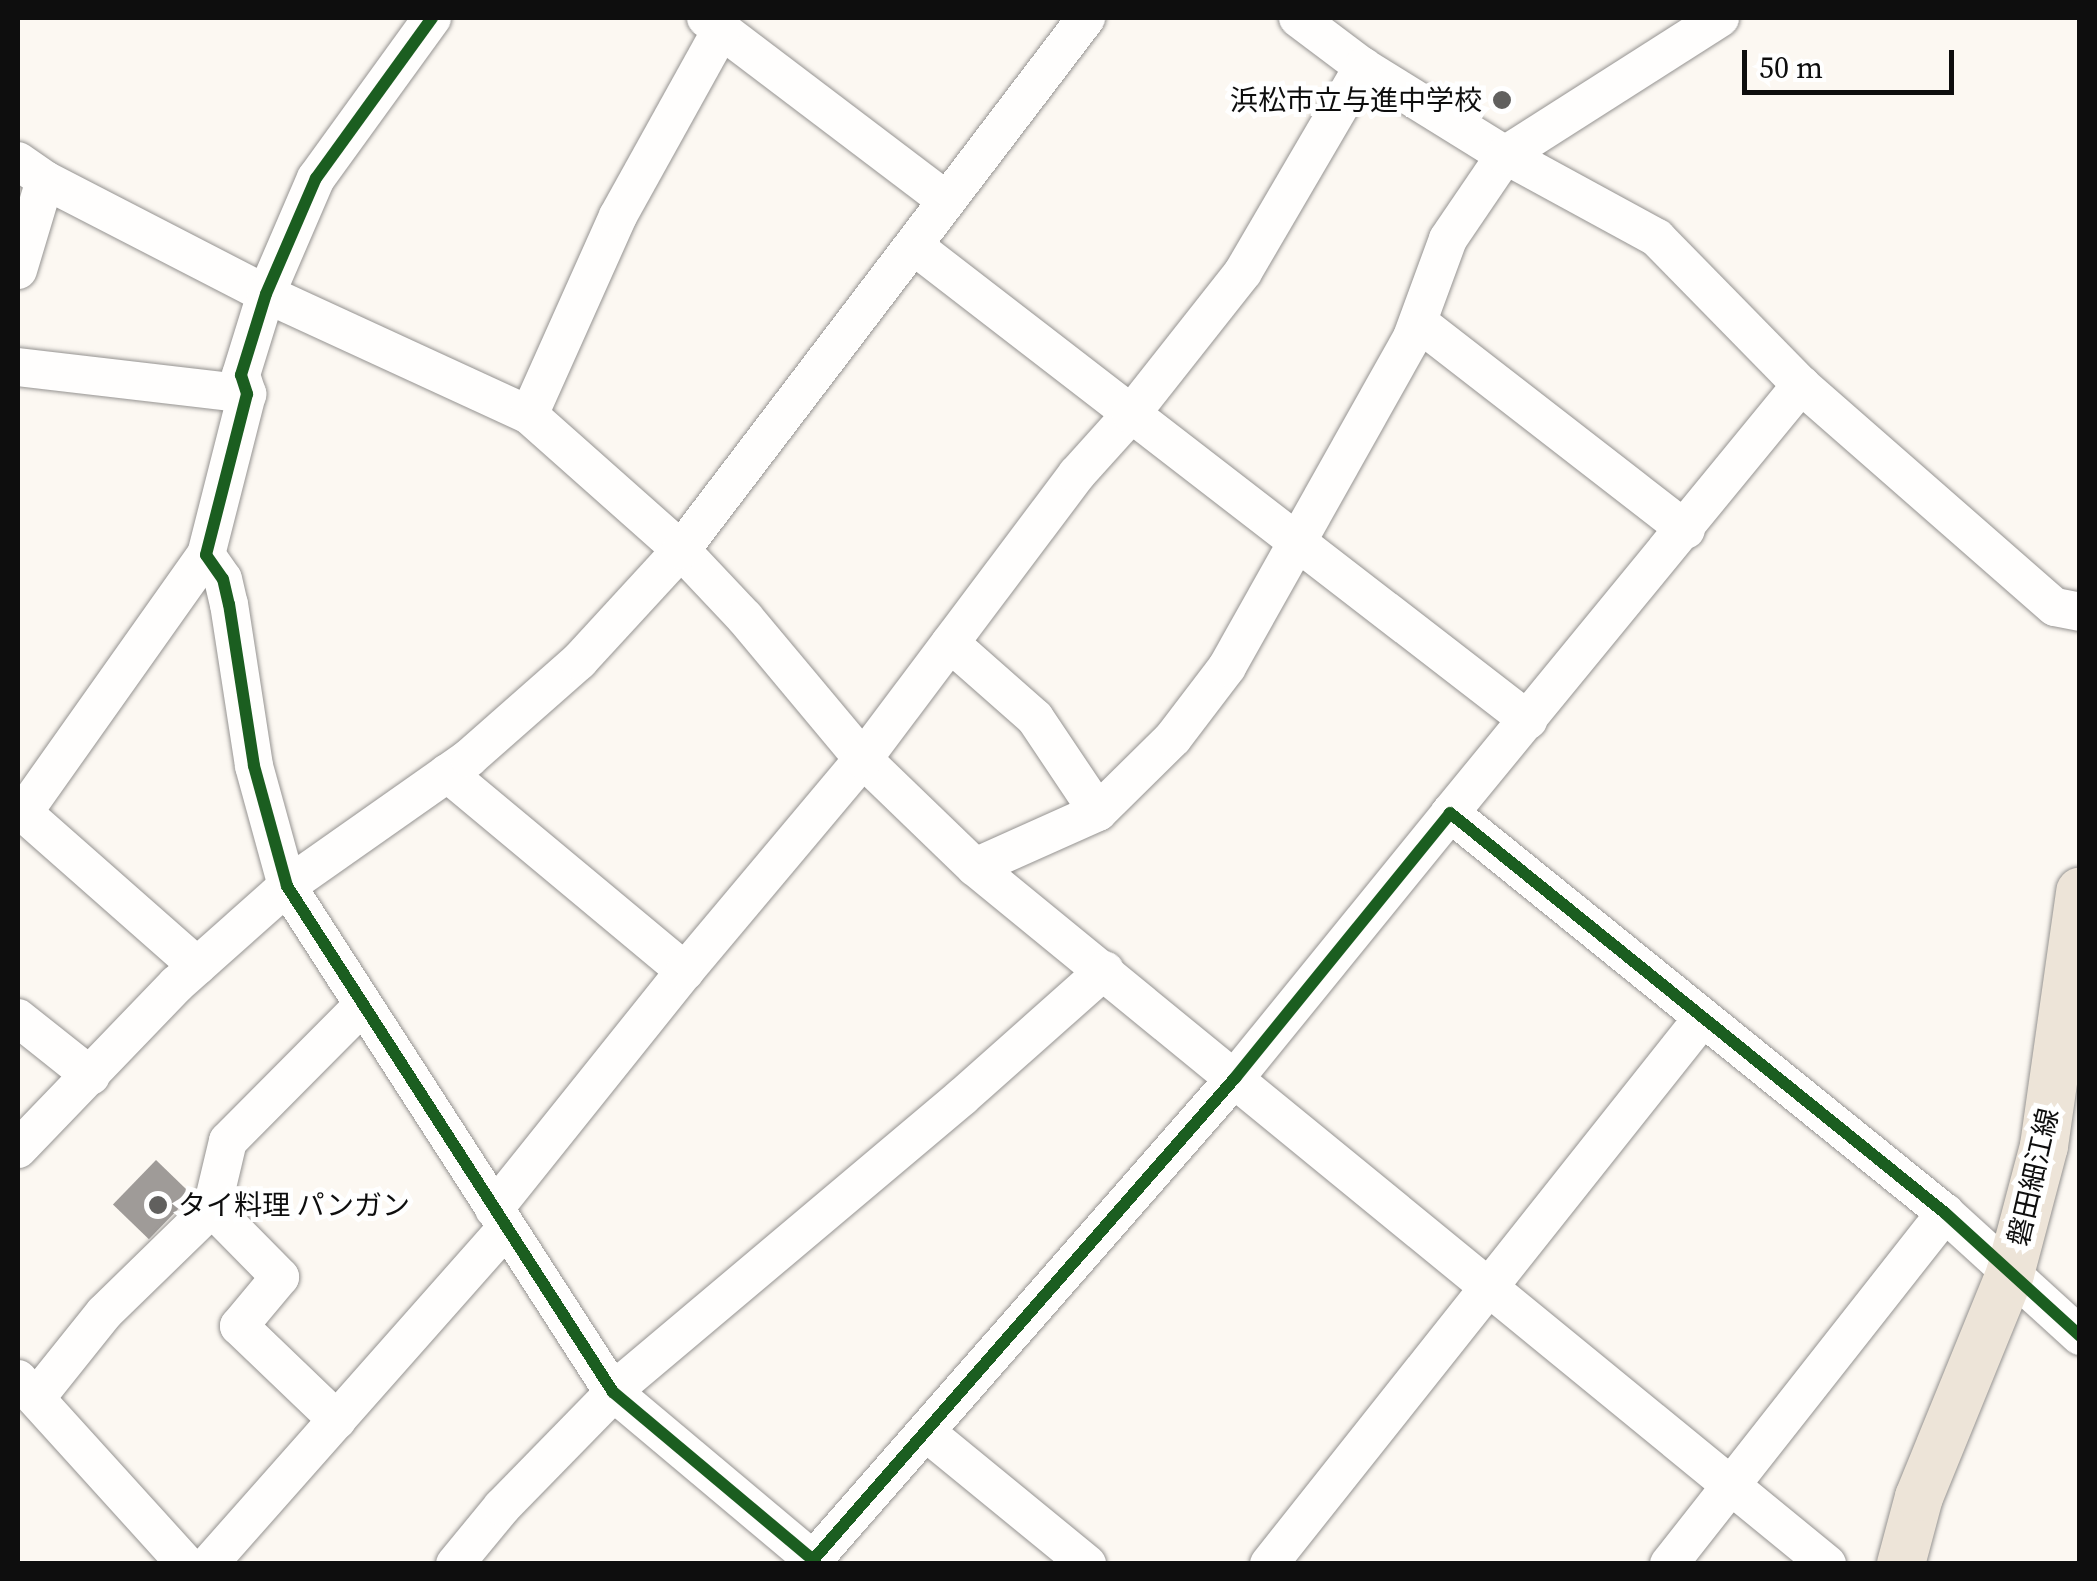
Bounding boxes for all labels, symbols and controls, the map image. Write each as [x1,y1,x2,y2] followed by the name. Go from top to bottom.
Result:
[1747,30,1960,92] scale bar
[1759,47,1823,88] text: 50 m
[1230,83,1482,117] place label: 浜松市立与進中学校
[1491,89,1513,111] marker: 浜松市立与進中学校
[2001,1105,2065,1249] street label: 磐田細江線
[178,1188,409,1222] place label: タイ料理 パンガン
[147,1194,169,1216] marker: タイ料理 パンガン

